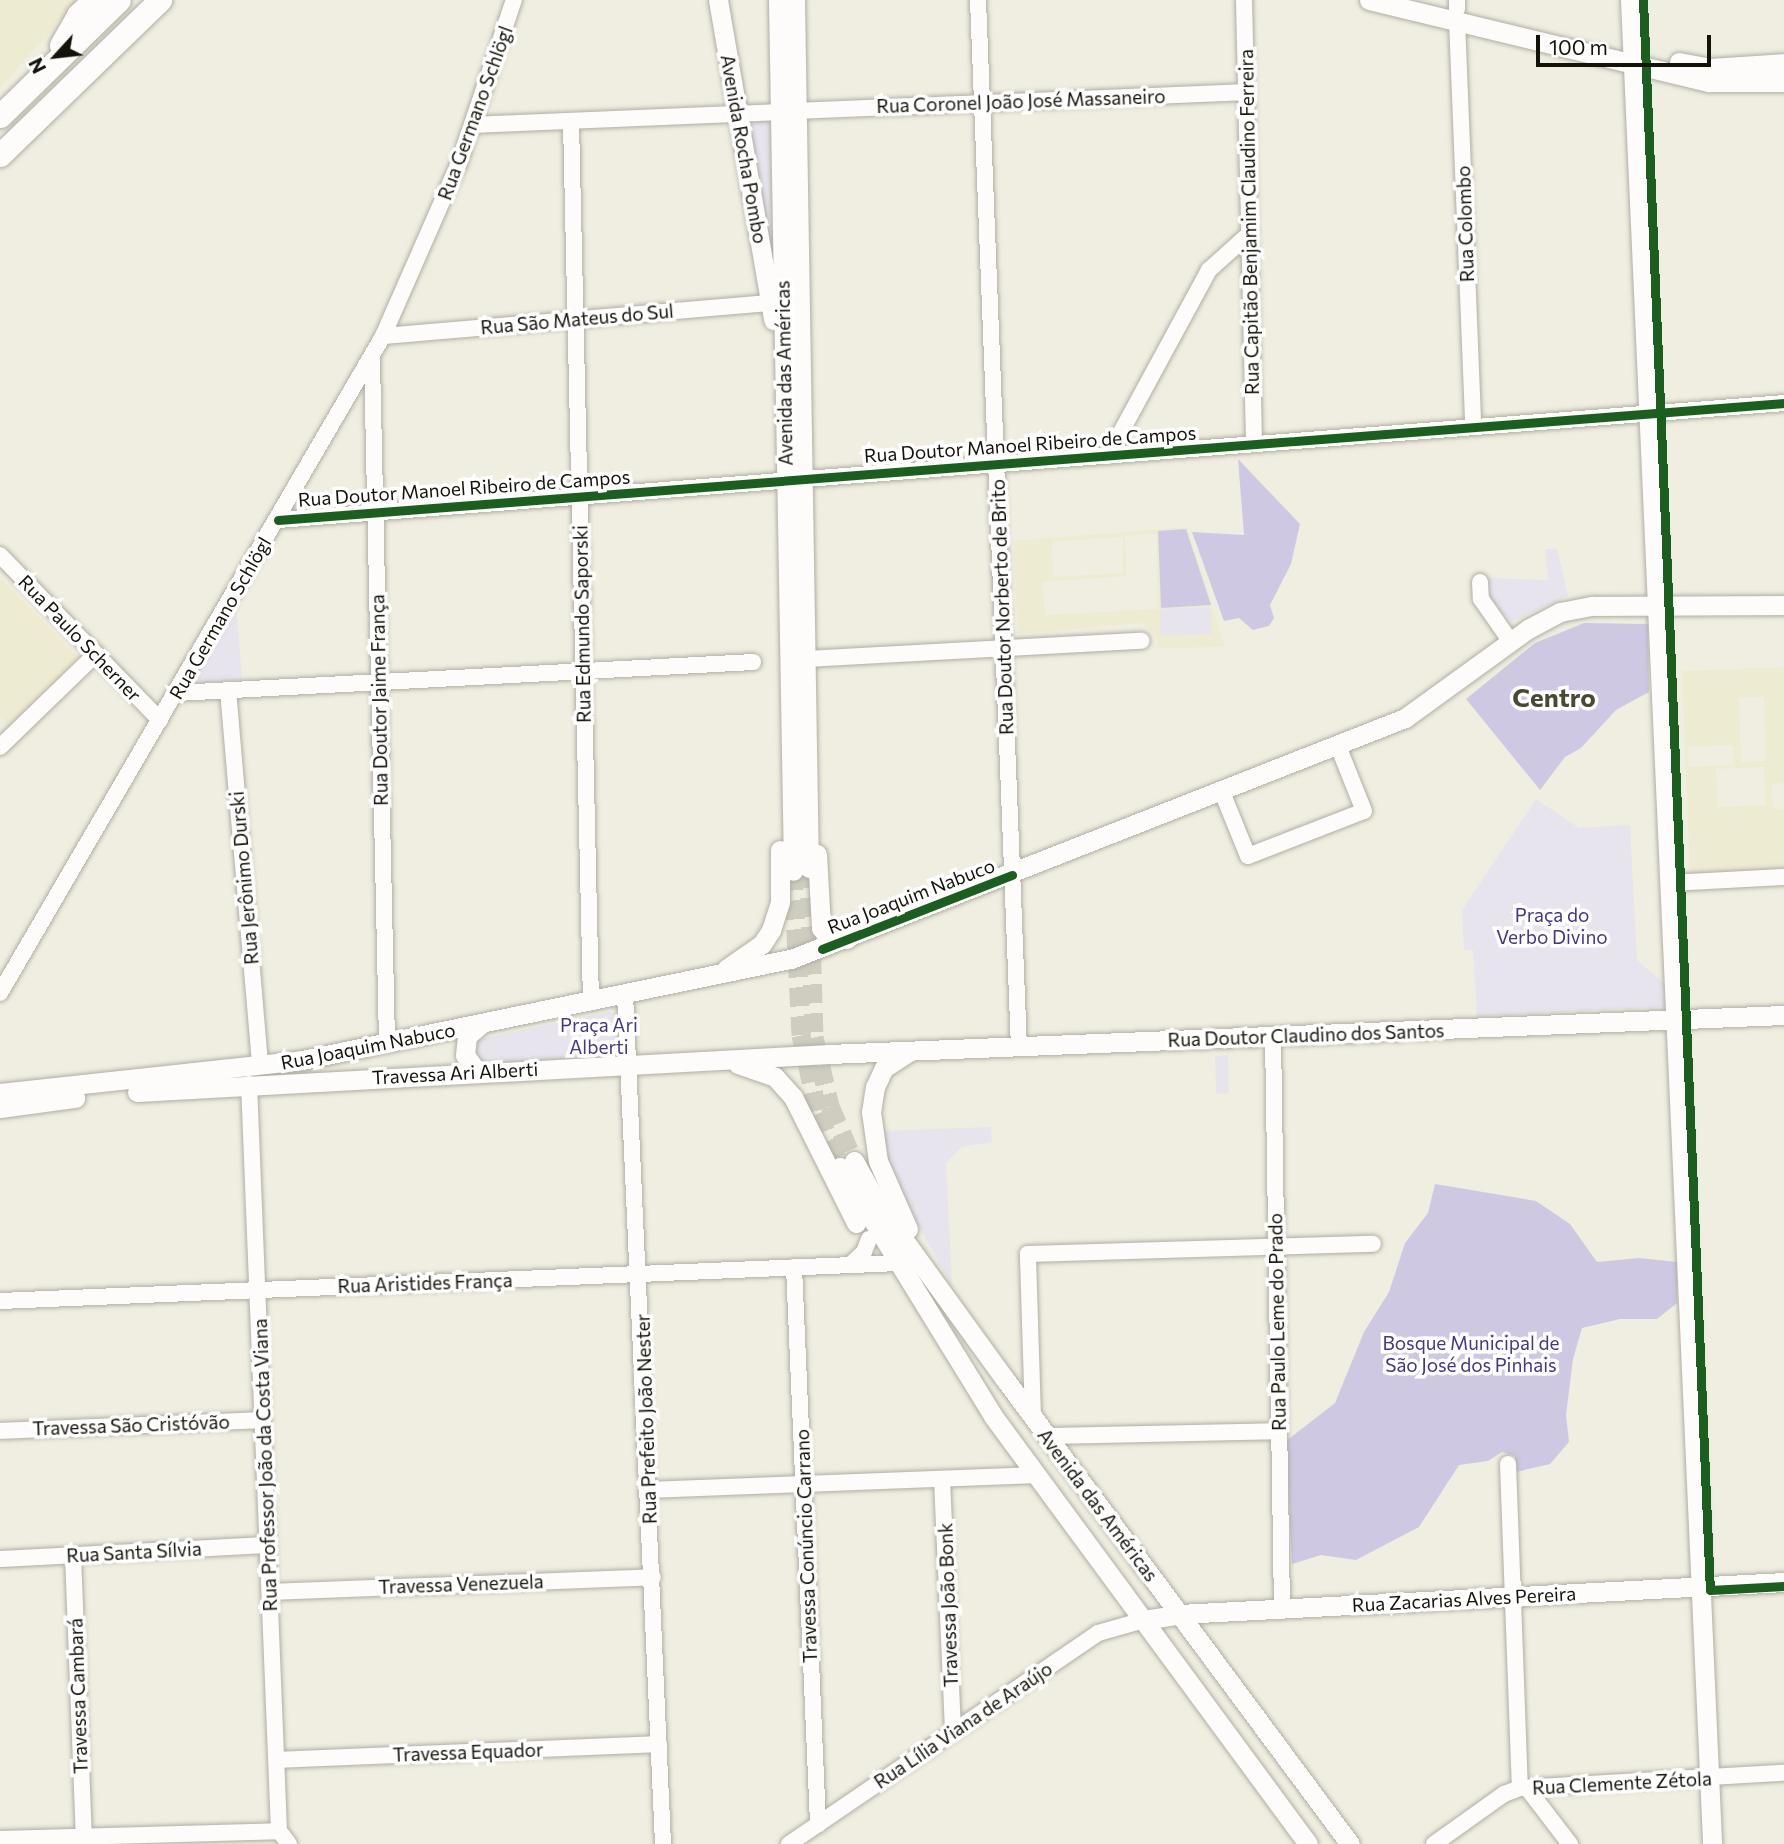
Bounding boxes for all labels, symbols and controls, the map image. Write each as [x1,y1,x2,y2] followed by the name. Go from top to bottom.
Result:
[21,21,91,91] north arrow
[1539,21,1714,65] scale bar
[433,23,517,203] street label: Rua Germano Schlögl
[1549,34,1608,59] text: 100 m
[1235,49,1263,395] street label: Rua Capitão Benjamim Claudino Ferreira
[716,53,772,245] street label: Avenida Rocha Pombo
[23,54,50,77] text: N
[876,85,1166,117] street label: Rua Coronel João José Massaneiro
[1452,165,1478,283] street label: Rua Colombo
[771,280,797,466] street label: Avenida das Américas
[479,299,675,339] street label: Rua São Mateus do Sul
[863,421,1197,467] street label: Rua Doutor Manoel Ribeiro de Campos
[297,465,631,511] street label: Rua Doutor Manoel Ribeiro de Campos
[986,479,1018,735] street label: Rua Doutor Norberto de Brito
[569,525,595,723] street label: Rua Edmundo Saporski
[164,533,276,703] street label: Rua Germano Schlögl
[14,570,146,706] street label: Rua Paulo Scherner
[366,594,392,806] street label: Rua Doutor Jaime França
[1512,681,1596,713] district label: Centro
[225,790,263,966] street label: Rua Jerônimo Durski
[824,854,998,938] street label: Rua Joaquim Nabuco
[1496,904,1608,948] park label: Praça do Verbo Divino
[560,1014,638,1058] park label: Praça Ari Alberti
[279,1018,457,1074] street label: Rua Joaquim Nabuco
[1167,1019,1445,1051] street label: Rua Doutor Claudino dos Santos
[371,1057,539,1089] street label: Travessa Ari Alberti
[1264,1213,1290,1431] street label: Rua Paulo Leme do Prado
[337,1269,513,1297] street label: Rua Aristides França
[631,1313,661,1525] street label: Rua Prefeito João Nester
[248,1318,282,1612] street label: Rua Professor João da Costa Viana
[1383,1332,1559,1376] park label: Bosque Municipal de São José dos Pinhais
[32,1410,230,1440] street label: Travessa São Cristóvão
[1033,1424,1163,1586] street label: Avenida das Américas
[791,1429,821,1663] street label: Travessa Conúncio Carrano
[934,1522,962,1688] street label: Travessa João Bonk
[66,1537,202,1567] street label: Rua Santa Sílvia
[378,1570,544,1598] street label: Travessa Venezuela
[1351,1582,1577,1616] street label: Rua Zacarias Alves Pereira
[64,1618,92,1774] street label: Travessa Cambará
[870,1657,1056,1793] street label: Rua Lília Viana de Araújo
[392,1738,544,1766] street label: Travessa Equador
[1532,1767,1712,1799] street label: Rua Clemente Zétola

